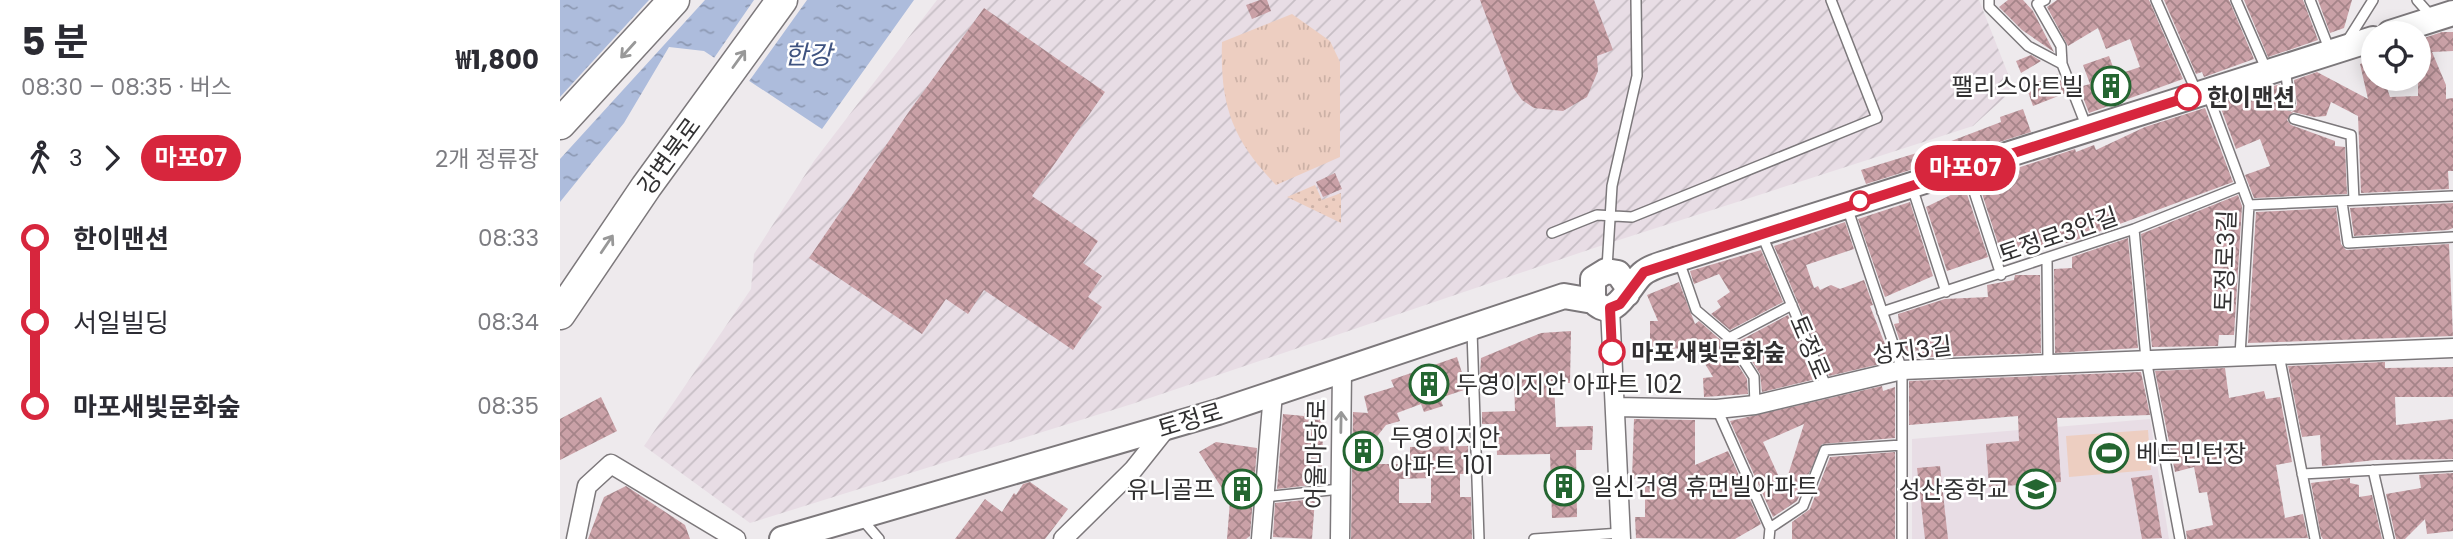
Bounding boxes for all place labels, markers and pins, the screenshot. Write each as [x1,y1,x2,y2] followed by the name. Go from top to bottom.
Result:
[2090,65,2132,107] building icon: 팰리스아트빌
[1952,70,2084,103] place label: 팰리스아트빌
[2207,81,2295,114] place label: 한이맨션
[2175,84,2201,110] marker: 한이맨션
[1850,191,1870,211] unlabelled marker
[1631,336,1786,369] place label: 마포새빛문화숲
[1599,339,1625,365] marker: 마포새빛문화숲
[1408,363,1450,405] building icon: 두영이지안 아파트 102
[1456,368,1682,401] place label: 두영이지안 아파트 102
[1390,421,1500,482] place label: 두영이지안 아파트 101
[1342,430,1384,472] building icon: 두영이지안 아파트 101
[2088,432,2130,474] sports icon: 베드민턴장
[2136,437,2246,470] place label: 베드민턴장
[1543,465,1585,507] building icon: 일신건영 휴먼빌아파트
[1221,468,1263,510] building icon: 유니골프
[2015,468,2057,510] school or university icon: 성산중학교
[1591,470,1818,503] place label: 일신건영 휴먼빌아파트
[1127,473,1215,506] place label: 유니골프
[1899,473,2009,506] place label: 성산중학교

